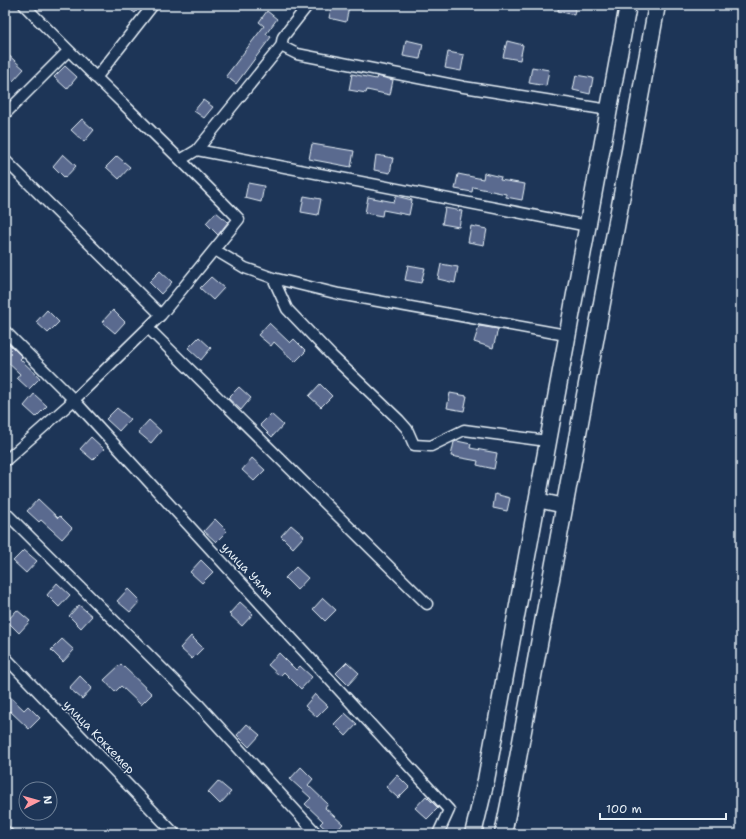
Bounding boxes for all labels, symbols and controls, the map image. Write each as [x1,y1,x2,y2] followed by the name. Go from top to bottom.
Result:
[217,539,277,601] street label: улица Уялы
[60,697,139,778] street label: улица Коккемер
[18,781,58,821] north arrow
[40,795,55,805] text: N
[600,795,726,821] scale bar
[606,801,642,817] text: 100 m

